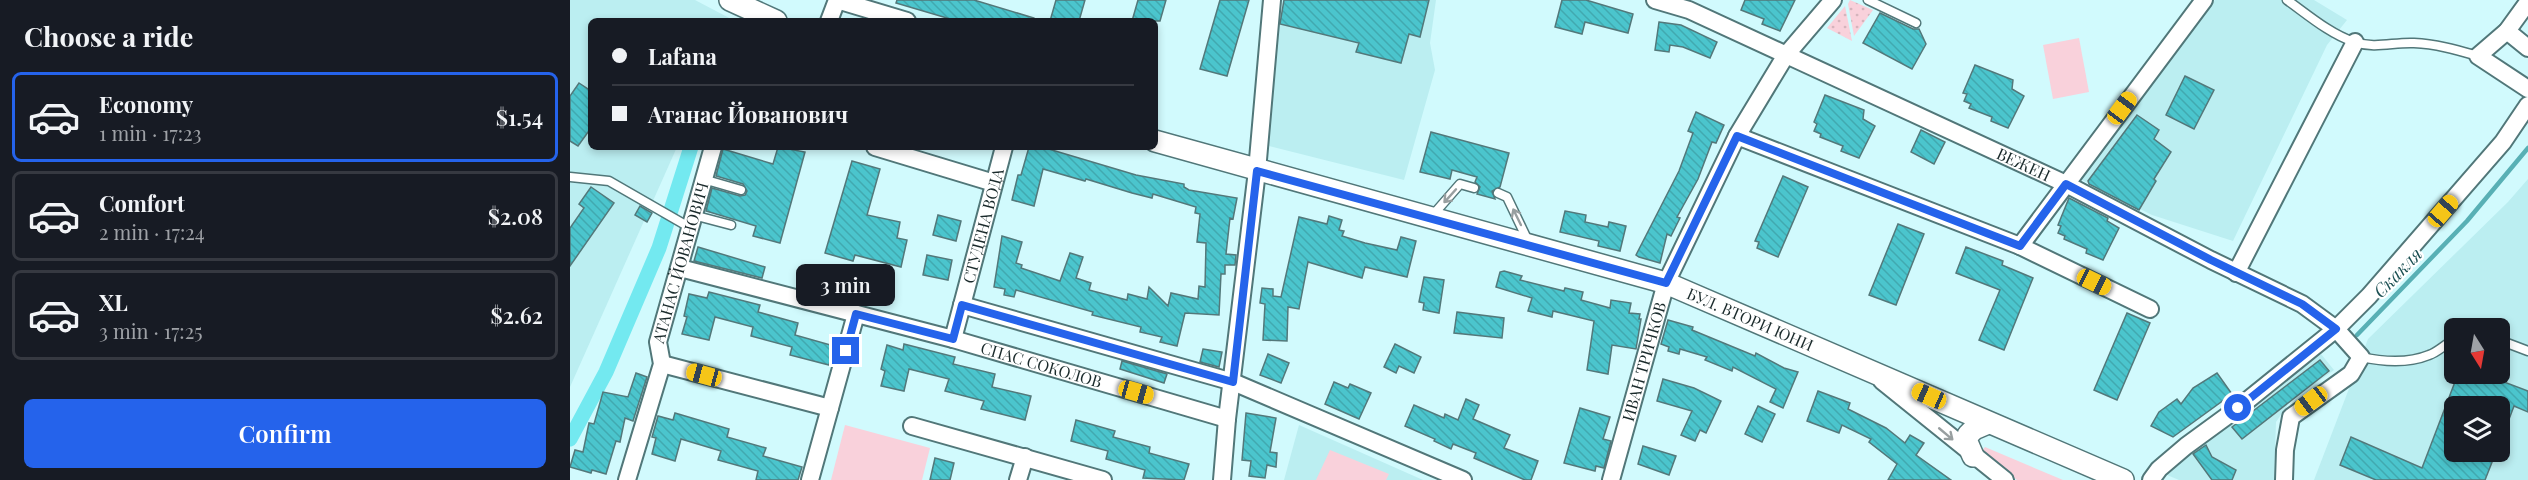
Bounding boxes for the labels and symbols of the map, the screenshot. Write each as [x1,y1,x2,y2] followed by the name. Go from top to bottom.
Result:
[2104,88,2140,128] car
[1993,142,2054,186] street label: ВЕЖЕН
[957,165,1008,286] street label: СТУДЕНА ВОДА
[647,179,713,346] street label: АТАНАС ЙОВАНОВИЧ
[1443,188,1457,203] one-way arrow
[2424,192,2462,230] car
[1510,209,1522,227] one-way arrow
[2367,242,2427,303] water label: Скакля
[796,264,896,306] callout: 3 min
[2074,266,2114,298] car
[1684,282,1817,355] street label: БУЛ. ВТОРИ ЮНИ
[1617,299,1670,424] street label: ИВАН ТРИЧКОВ
[2444,318,2510,384] north arrow
[832,337,859,364] route end
[978,337,1105,392] street label: СПАС СОКОЛОВ
[684,362,724,388] car
[1116,378,1156,406] car
[1909,380,1949,412] car
[2291,383,2331,419] car
[2224,394,2251,421] route start
[1938,427,1953,441] one-way arrow

